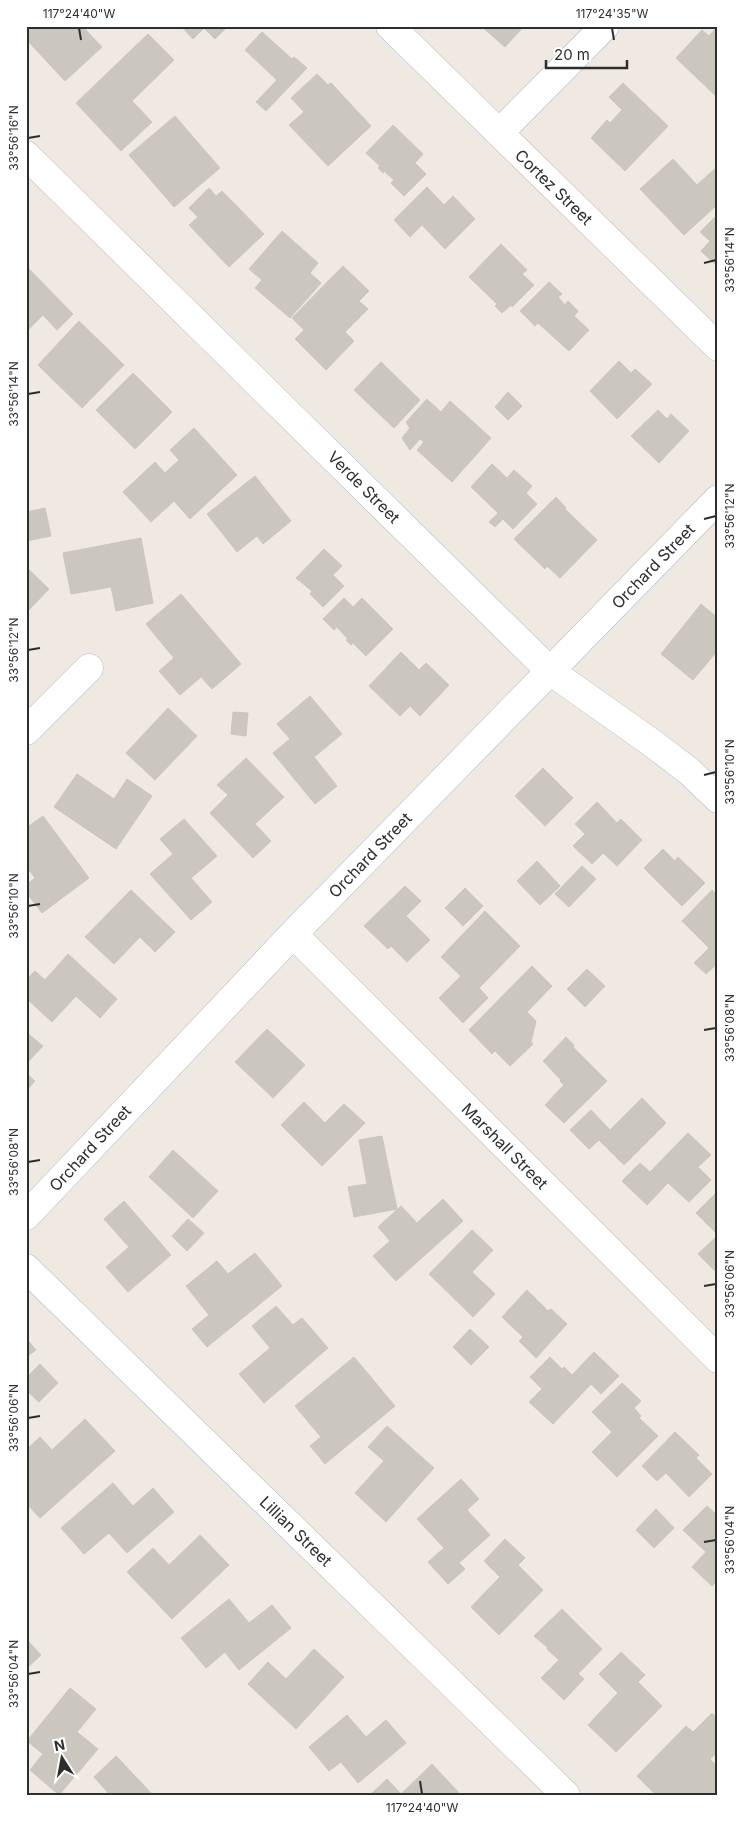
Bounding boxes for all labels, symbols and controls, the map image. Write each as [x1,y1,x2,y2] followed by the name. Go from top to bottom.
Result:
[43,6,115,21] text: 117°24'40"W
[576,6,648,21] text: 117°24'35"W
[546,38,628,70] scale bar
[554,45,590,64] text: 20 m
[6,105,21,171] text: 33°56'16"N
[511,145,597,229] street label: Cortez Street
[722,227,737,293] text: 33°56'14"N
[6,361,21,427] text: 33°56'14"N
[324,447,404,527] street label: Verde Street
[722,483,737,549] text: 33°56'12"N
[607,519,699,613] street label: Orchard Street
[6,617,21,683] text: 33°56'12"N
[722,739,737,805] text: 33°56'10"N
[324,808,416,902] street label: Orchard Street
[6,873,21,939] text: 33°56'10"N
[722,994,737,1062] text: 33°56'08"N
[458,1099,552,1193] street label: Marshall Street
[45,1101,135,1195] street label: Orchard Street
[6,1128,21,1196] text: 33°56'08"N
[722,1250,737,1318] text: 33°56'06"N
[6,1384,21,1452] text: 33°56'06"N
[256,1492,336,1570] street label: Lillian Street
[722,1506,737,1574] text: 33°56'04"N
[6,1640,21,1708] text: 33°56'04"N
[38,1734,88,1784] north arrow
[53,1735,66,1754] text: N
[386,1800,458,1815] text: 117°24'40"W

